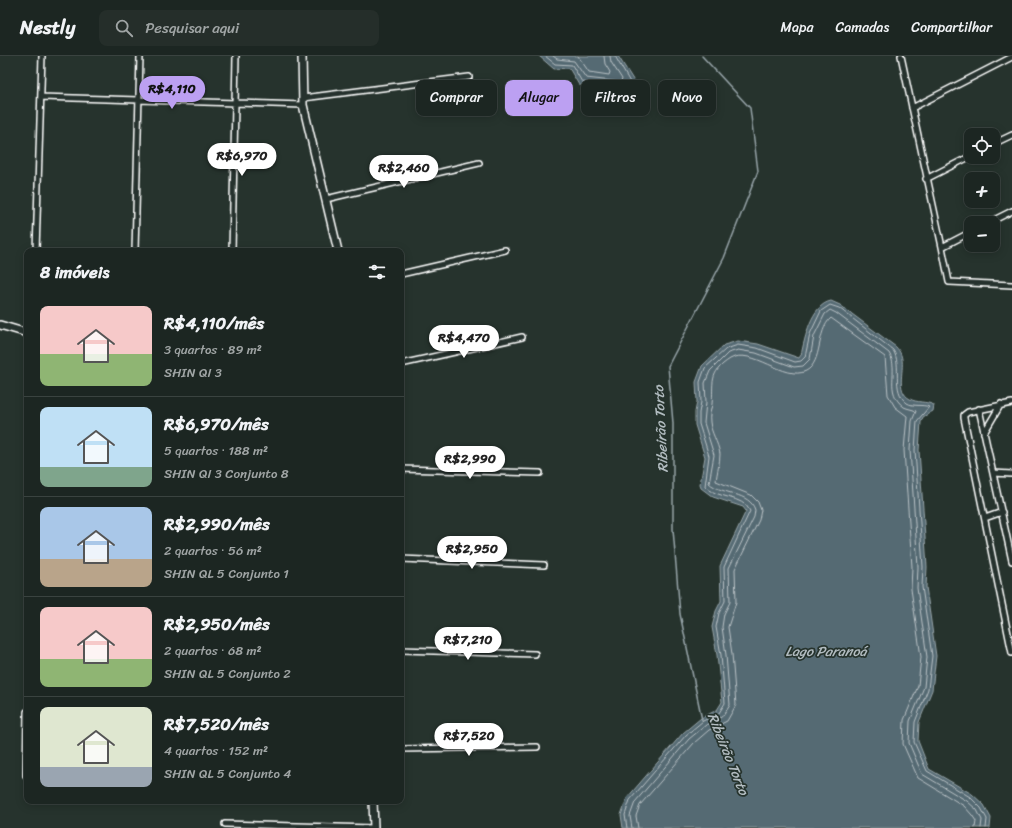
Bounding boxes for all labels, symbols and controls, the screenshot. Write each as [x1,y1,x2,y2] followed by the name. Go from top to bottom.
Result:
[99,10,379,46] search box
[20,11,75,44] text: Nestly
[145,15,239,41] text: Pesquisar aqui
[781,15,813,40] text: Mapa
[835,15,889,40] text: Camadas
[911,15,992,40] text: Compartilhar
[113,17,135,39] icon: search
[135,76,209,110] pin: R$4,110
[148,77,196,100] text: R$4,110
[416,80,497,116] chip: Comprar
[505,80,573,116] chip: Alugar
[581,80,650,116] chip: Filtros
[658,80,716,116] chip: Novo
[964,128,1000,252] map controls
[964,128,1000,164] button: locate
[205,143,279,177] pin: R$6,970
[216,144,268,167] text: R$6,970
[367,155,441,189] pin: R$2,460
[378,156,430,179] text: R$2,460
[964,172,1000,208] button: +
[964,216,1000,252] button: −
[40,257,109,287] text: 8 imóveis
[366,261,388,283] icon: filters
[164,308,264,338] text: R$4,110/mês
[72,322,120,370] icon: home
[427,325,501,359] pin: R$4,470
[438,326,490,349] text: R$4,470
[164,338,262,361] text: 3 quartos · 89 m²
[164,361,222,384] text: SHIN QI 3
[646,384,676,473] water label: Ribeirão Torto
[164,409,269,439] text: R$6,970/mês
[72,423,120,471] icon: home
[164,439,268,462] text: 5 quartos · 188 m²
[433,446,507,480] pin: R$2,990
[444,447,496,470] text: R$2,990
[164,462,289,485] text: SHIN QI 3 Conjunto 8
[164,509,270,539] text: R$2,990/mês
[72,523,120,571] icon: home
[435,536,509,570] pin: R$2,950
[446,537,498,560] text: R$2,950
[164,539,262,562] text: 2 quartos · 56 m²
[164,562,289,585] text: SHIN QL 5 Conjunto 1
[164,609,270,639] text: R$2,950/mês
[72,623,120,671] icon: home
[431,627,505,661] pin: R$7,210
[444,628,492,651] text: R$7,210
[164,639,262,662] text: 2 quartos · 68 m²
[785,639,869,664] water label: Lago Paranoá
[164,662,291,685] text: SHIN QL 5 Conjunto 2
[164,709,269,739] text: R$7,520/mês
[700,709,756,800] water label: Ribeirão Torto
[72,723,120,771] icon: home
[432,723,506,757] pin: R$7,520
[443,724,495,747] text: R$7,520
[164,739,268,762] text: 4 quartos · 152 m²
[164,762,291,785] text: SHIN QL 5 Conjunto 4

